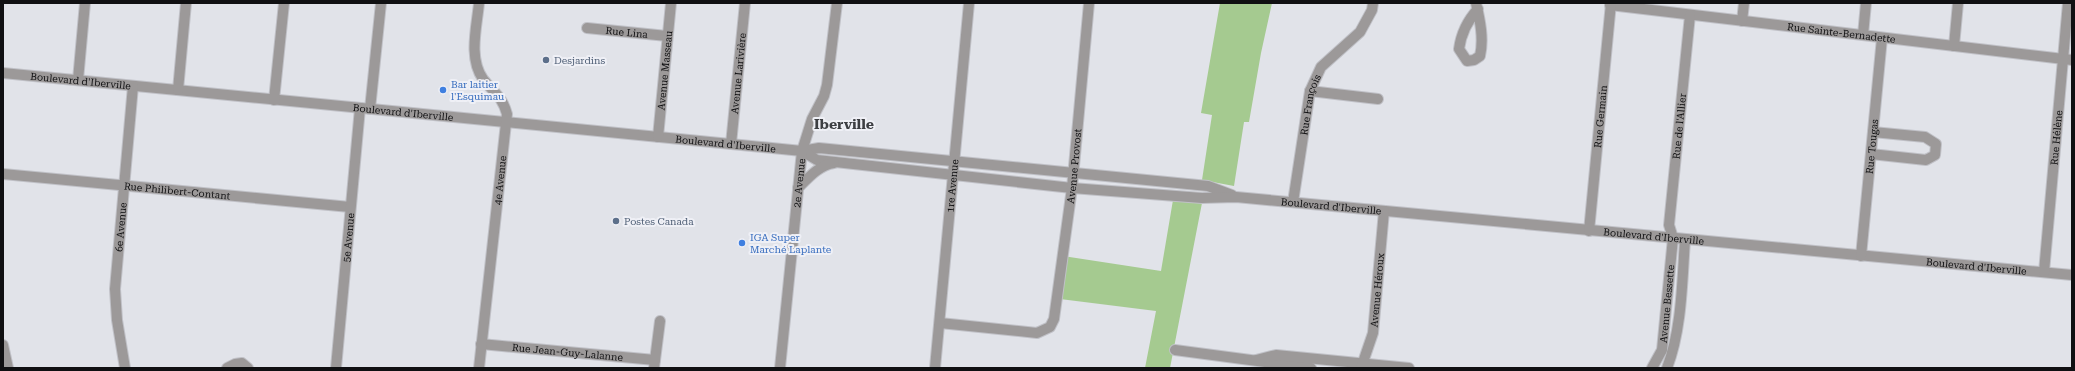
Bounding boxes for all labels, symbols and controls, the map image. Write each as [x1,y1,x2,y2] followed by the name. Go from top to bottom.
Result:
[1787,21,1897,45] street label: Rue Sainte-Bernadette
[605,24,649,40] street label: Rue Lina
[655,29,674,111] street label: Avenue Masseau
[729,32,748,114] street label: Avenue Larivière
[541,55,551,65] marker: Desjardins
[554,55,605,66] place label: Desjardins
[30,70,132,91] street label: Boulevard d'Iberville
[1298,72,1323,136] street label: Rue François
[451,79,505,102] place label: Bar laitier l'Esquimau
[1592,84,1609,148] street label: Rue Germain
[438,85,448,95] marker: Bar laitier l'Esquimau
[1670,93,1688,160] street label: Rue de l'Allier
[352,102,454,122] street label: Boulevard d'Iberville
[2048,109,2064,166] street label: Rue Hélène
[814,116,874,132] district label: Iberville
[1863,118,1880,174] street label: Rue Tougas
[1064,128,1083,204] street label: Avenue Provost
[675,133,777,154] street label: Boulevard d'Iberville
[492,154,508,205] street label: 4e Avenue
[791,157,807,208] street label: 2e Avenue
[944,158,960,213] street label: 1re Avenue
[123,180,231,201] street label: Rue Philibert-Contant
[1280,196,1382,216] street label: Boulevard d'Iberville
[113,201,128,252] street label: 6e Avenue
[340,212,356,263] street label: 5e Avenue
[611,216,621,226] marker: Postes Canada
[624,216,694,227] place label: Postes Canada
[1603,226,1705,246] street label: Boulevard d'Iberville
[750,232,832,255] place label: IGA Super Marché Laplante
[737,238,747,248] marker: IGA Super Marché Laplante
[1368,252,1386,328] street label: Avenue Héroux
[1926,256,2028,276] street label: Boulevard d'Iberville
[1657,264,1676,343] street label: Avenue Bessette
[512,341,624,363] street label: Rue Jean-Guy-Lalanne

